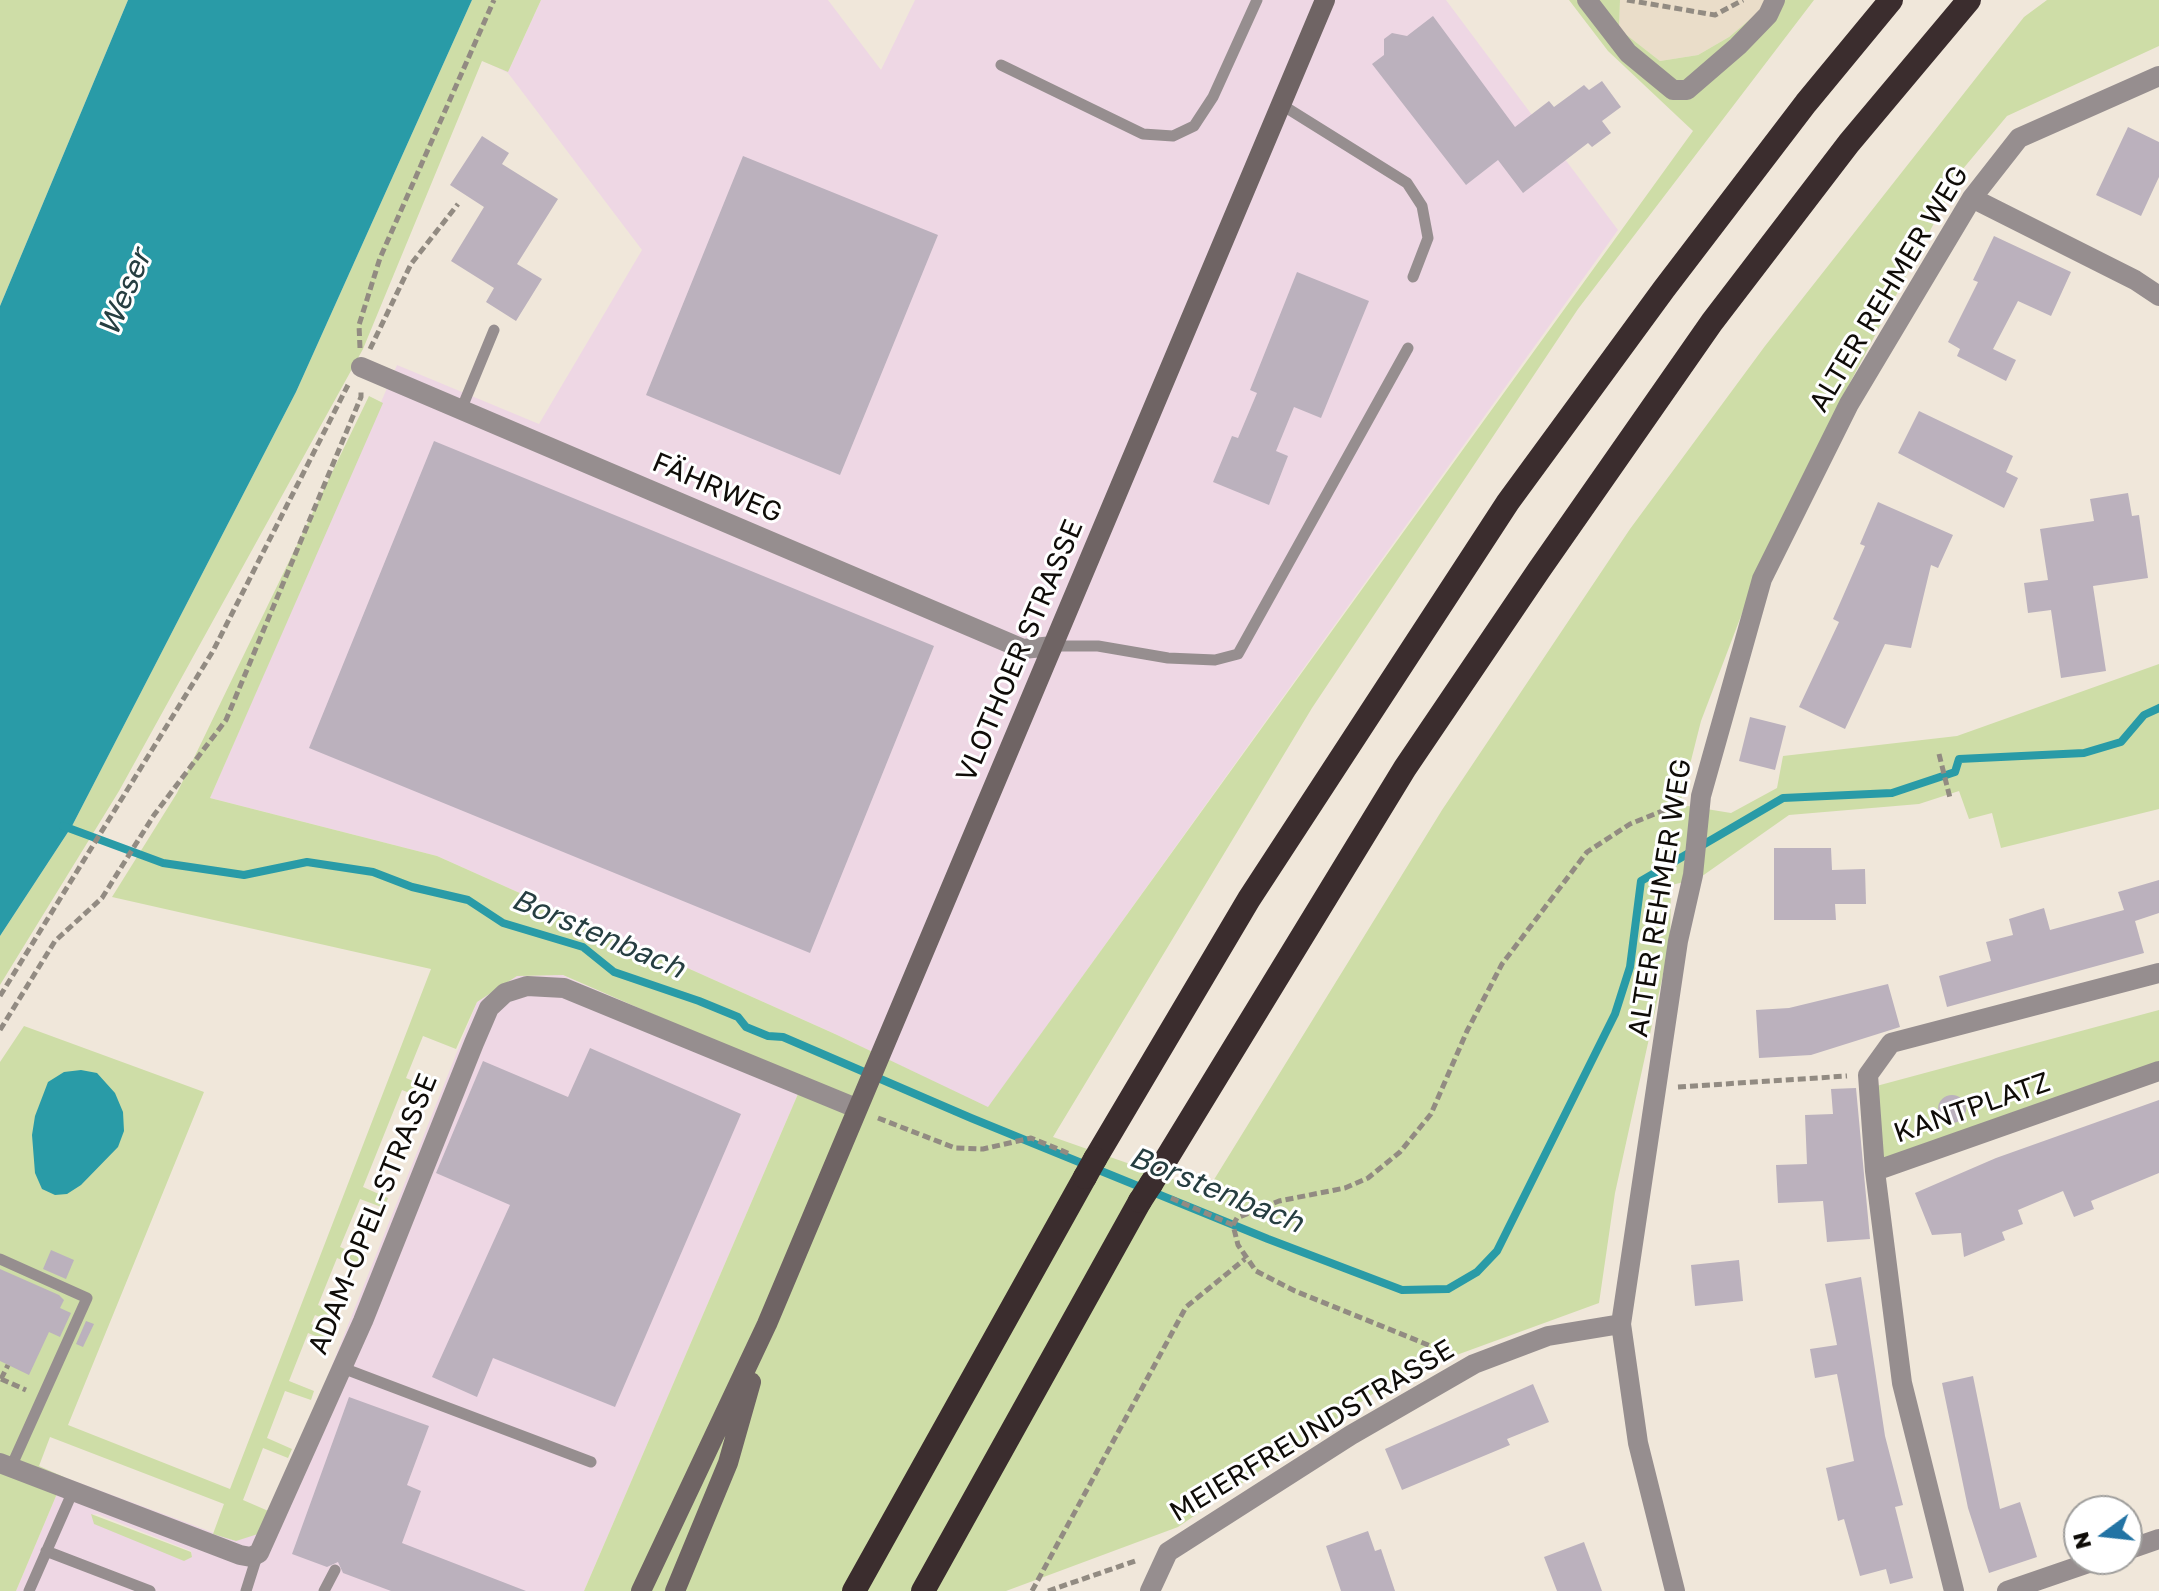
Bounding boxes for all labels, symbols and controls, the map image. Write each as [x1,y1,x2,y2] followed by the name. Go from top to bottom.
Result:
[1802,160,1976,418] street label: ALTER REHMER WEG
[91,245,159,341] water label: Weser
[647,446,787,530] street label: FÄHRWEG
[950,515,1090,787] street label: VLOTHOER STRASSE
[1621,757,1699,1039] street label: ALTER REHMER WEG
[506,882,690,986] water label: Borstenbach
[1889,1066,2055,1150] street label: KANTPLATZ
[301,1069,445,1359] street label: ADAM-OPEL-STRASSE
[1124,1139,1308,1241] water label: Borstenbach
[1164,1333,1460,1529] street label: MEIERFREUNDSTRASSE
[2063,1495,2143,1575] north arrow
[2066,1529,2096,1552] text: N

